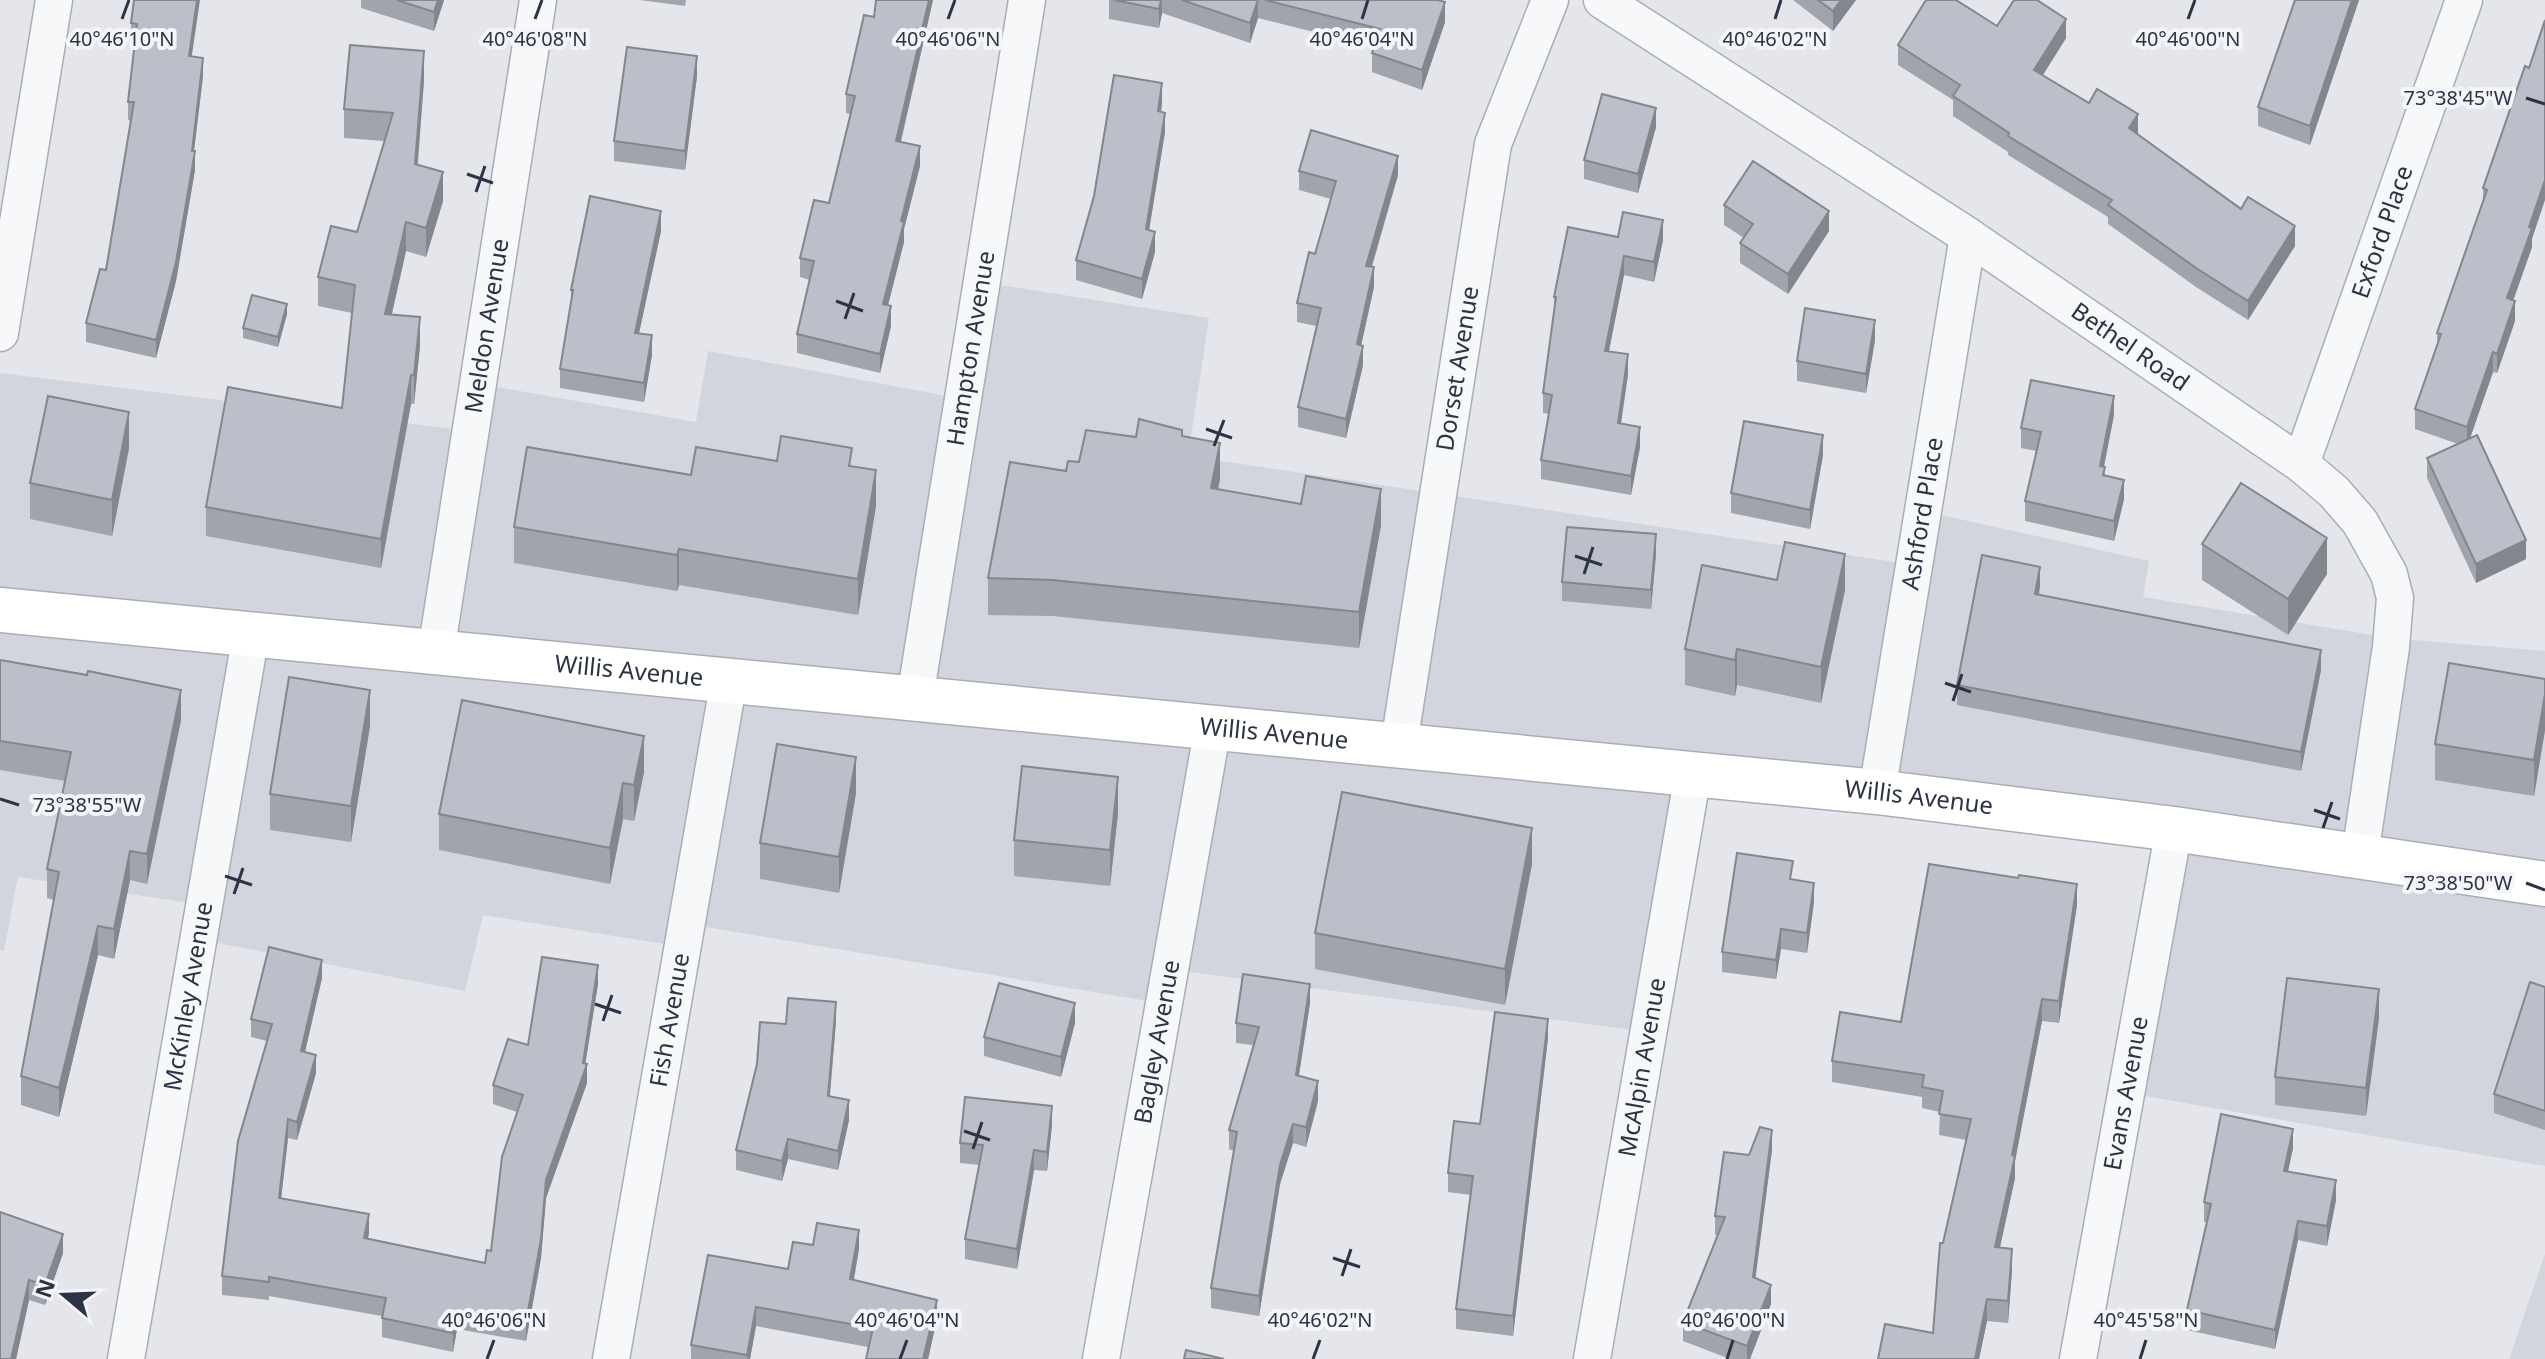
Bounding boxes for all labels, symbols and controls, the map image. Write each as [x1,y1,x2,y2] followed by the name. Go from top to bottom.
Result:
[69,25,175,52] text: 40°46'10"N
[482,25,588,52] text: 40°46'08"N
[895,25,1001,52] text: 40°46'06"N
[1309,25,1415,52] text: 40°46'04"N
[1722,25,1828,52] text: 40°46'02"N
[2135,25,2241,52] text: 40°46'00"N
[2404,84,2513,111] text: 73°38'45"W
[2343,161,2420,302] street label: Exford Place
[456,236,515,415] street label: Meldon Avenue
[938,248,1002,448] street label: Hampton Avenue
[1427,284,1486,453] street label: Dorset Avenue
[2065,294,2197,398] street label: Bethel Road
[1892,435,1950,592] street label: Ashford Place
[553,646,705,693] street label: Willis Avenue
[1198,708,1350,756] street label: Willis Avenue
[1843,771,1995,821] street label: Willis Avenue
[33,791,142,818] text: 73°38'55"W
[2404,869,2513,896] text: 73°38'50"W
[155,899,220,1093] street label: McKinley Avenue
[641,950,696,1089] street label: Fish Avenue
[1125,957,1186,1126] street label: Bagley Avenue
[1609,975,1673,1159] street label: McAlpin Avenue
[2095,1013,2155,1173] street label: Evans Avenue
[24,1255,104,1335] north arrow
[27,1275,61,1302] text: N
[441,1306,547,1333] text: 40°46'06"N
[854,1306,960,1333] text: 40°46'04"N
[1267,1306,1373,1333] text: 40°46'02"N
[1680,1306,1786,1333] text: 40°46'00"N
[2093,1306,2199,1333] text: 40°45'58"N

